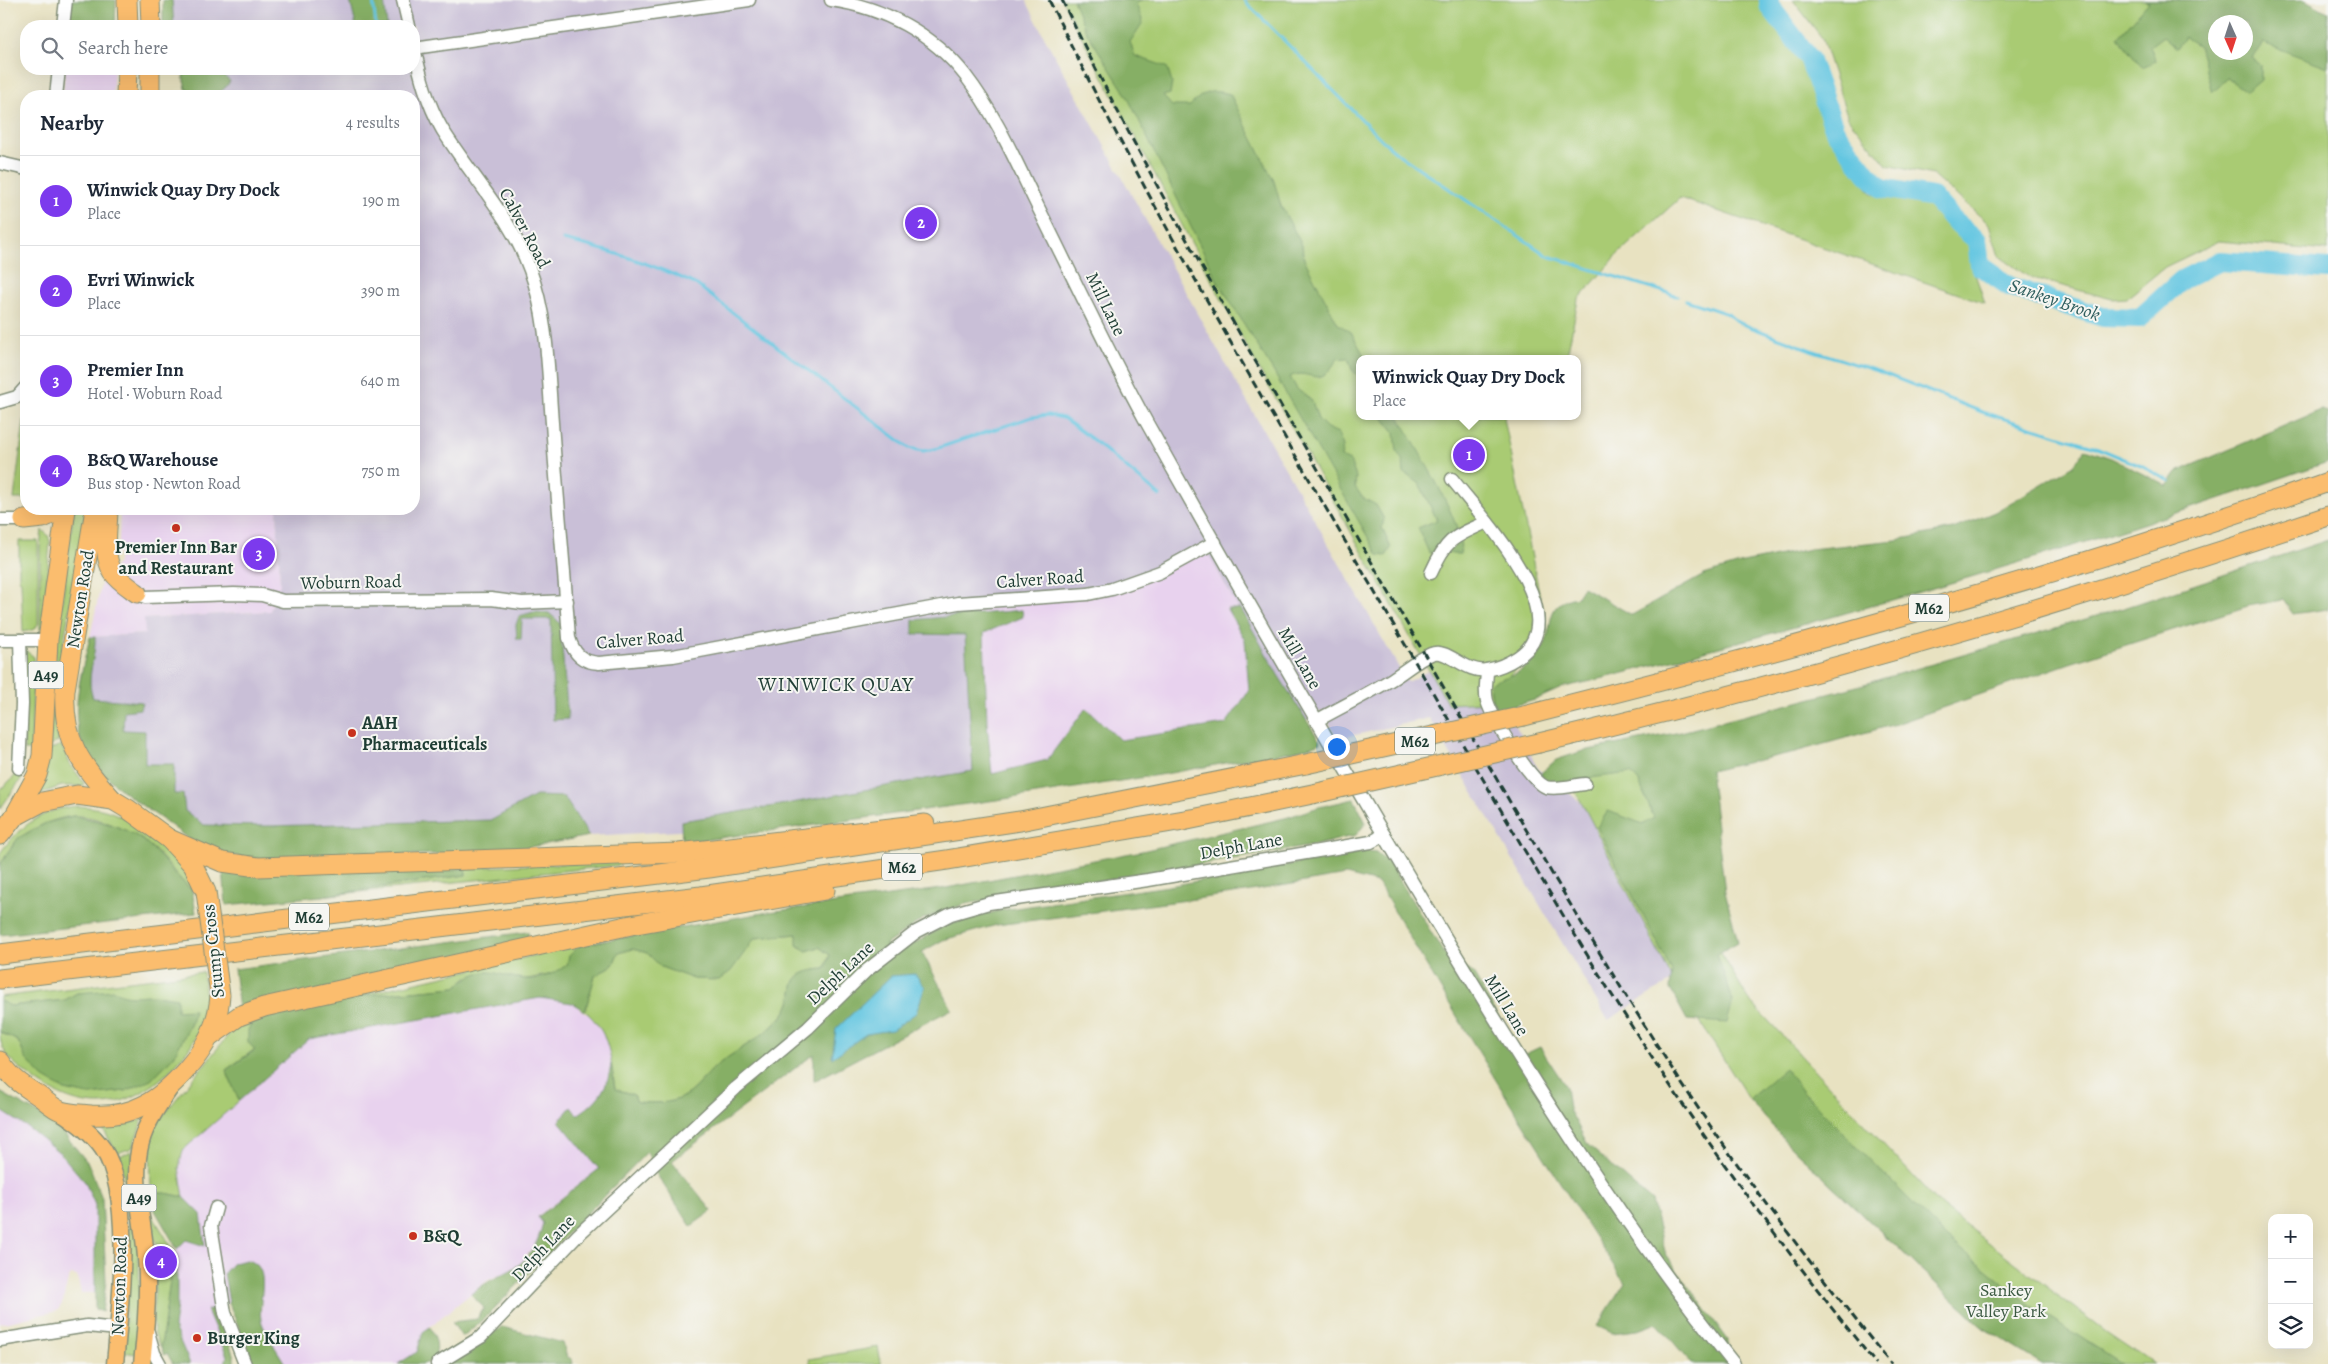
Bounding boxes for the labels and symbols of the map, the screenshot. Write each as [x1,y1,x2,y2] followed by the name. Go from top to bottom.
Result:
[2208,15,2253,60] north arrow
[494,184,556,273] street label: Calver Road
[905,204,937,242] pin: 2
[1080,268,1132,340] street label: Mill Lane
[2006,272,2104,328] water label: Sankey Brook
[1453,436,1485,474] pin: 1
[170,522,182,534] marker: Premier Inn Bar and Restaurant
[115,535,238,580] place label: Premier Inn Bar and Restaurant
[243,535,275,573] pin: 3
[60,548,100,650] street label: Newton Road
[995,564,1085,594] street label: Calver Road
[299,569,402,595] street label: Woburn Road
[1909,594,1949,622] road number: M62
[595,623,685,655] street label: Calver Road
[1273,623,1327,693] street label: Mill Lane
[28,662,64,688] road number: A49
[757,671,914,698] district label: WINWICK QUAY
[361,711,487,756] place label: AAH Pharmaceuticals
[346,727,358,739] marker: AAH Pharmaceuticals
[1395,728,1435,754] road number: M62
[1324,734,1350,760] your location
[1198,827,1284,865] street label: Delph Lane
[882,854,922,880] road number: M62
[196,903,230,999] street label: Stump Cross
[289,904,329,930] road number: M62
[801,936,879,1010] street label: Delph Lane
[1479,970,1535,1040] street label: Mill Lane
[122,1184,156,1212] road number: A49
[506,1209,580,1287] street label: Delph Lane
[423,1224,462,1248] place label: B&Q
[407,1230,419,1242] marker: B&Q
[105,1236,133,1336] street label: Newton Road
[145,1243,177,1281] pin: 4
[1965,1278,2046,1323] park label: Sankey Valley Park
[207,1326,301,1350] place label: Burger King
[191,1332,203,1344] marker: Burger King

